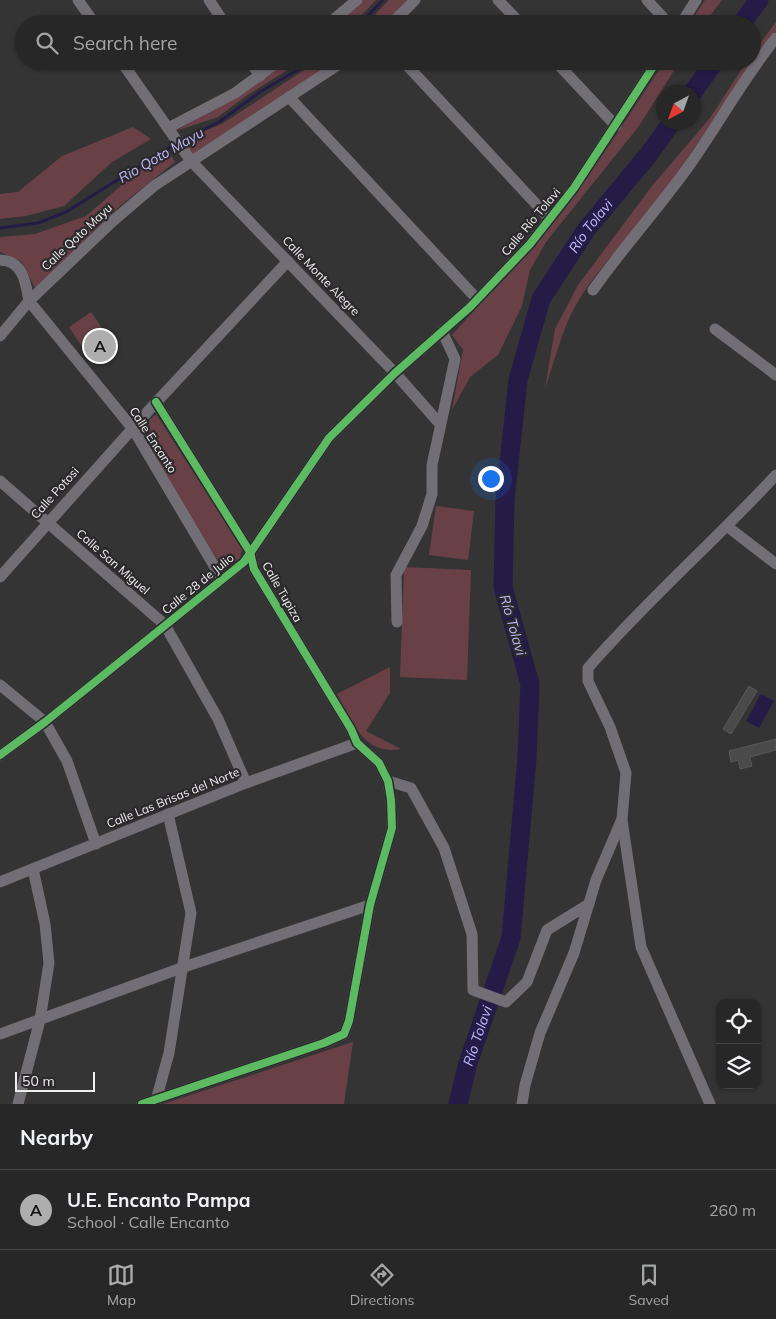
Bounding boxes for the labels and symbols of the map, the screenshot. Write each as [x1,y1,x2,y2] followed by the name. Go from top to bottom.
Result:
[656,85,701,130] north arrow
[115,123,207,187] water label: Rio Qoto Mayu
[498,185,563,259] street label: Calle Río Tolavi
[565,195,617,256] water label: Río Tolavi
[38,200,115,273] street label: Calle Qoto Mayu
[280,233,363,319] street label: Calle Monte Alegre
[84,327,116,365] pin: A
[126,404,180,476] street label: Calle Encanto
[27,463,82,522] street label: Calle Potosi
[478,466,504,492] your location
[74,526,153,598] street label: Calle San Miguel
[159,550,237,617] street label: Calle 28 de Julio
[259,559,306,625] street label: Calle Tupiza
[496,592,530,658] water label: Río Tolavi
[104,764,241,831] street label: Calle Las Brisas del Norte
[459,1003,496,1068] water label: Río Tolavi
[15,1069,95,1092] scale bar

